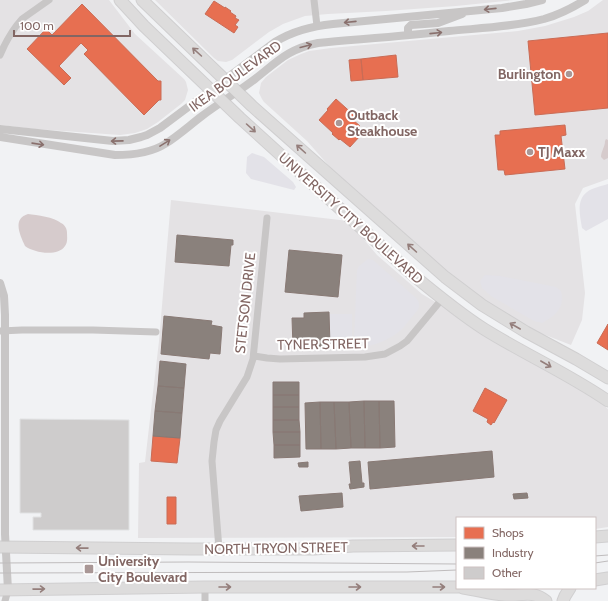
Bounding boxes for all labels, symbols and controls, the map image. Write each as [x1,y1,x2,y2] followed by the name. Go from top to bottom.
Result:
[484,5,497,13] one-way arrow
[14,12,130,38] scale bar
[20,18,54,33] text: 100 m
[344,18,357,26] one-way arrow
[429,29,442,36] one-way arrow
[185,36,285,116] street label: IKEA BOULEVARD
[300,42,313,49] one-way arrow
[192,48,202,57] one-way arrow
[498,65,561,83] place label: Burlington
[564,69,574,79] marker: Burlington
[347,106,417,140] place label: Outback Steakhouse
[334,118,344,128] marker: Outback Steakhouse
[246,123,256,133] one-way arrow
[111,137,124,145] one-way arrow
[160,139,171,148] one-way arrow
[32,140,45,148] one-way arrow
[538,143,585,161] place label: TJ Maxx
[296,145,306,154] one-way arrow
[525,147,535,157] marker: TJ Maxx
[275,148,427,288] street label: UNIVERSITY CITY BOULEVARD
[407,243,417,252] one-way arrow
[231,251,259,354] street label: STETSON DRIVE
[510,321,522,329] one-way arrow
[277,334,370,354] street label: TYNER STREET
[540,360,552,368] one-way arrow
[456,517,596,589] legend
[492,525,524,540] text: Shops
[204,538,348,558] street label: NORTH TRYON STREET
[412,542,425,550] one-way arrow
[76,544,89,552] one-way arrow
[492,545,533,560] text: Industry
[98,552,187,586] place label: University City Boulevard
[83,563,95,575] marker: University City Boulevard
[492,565,522,580] text: Other
[218,583,231,591] one-way arrow
[348,583,361,591] one-way arrow
[432,583,445,591] one-way arrow
[32,585,45,593] one-way arrow

